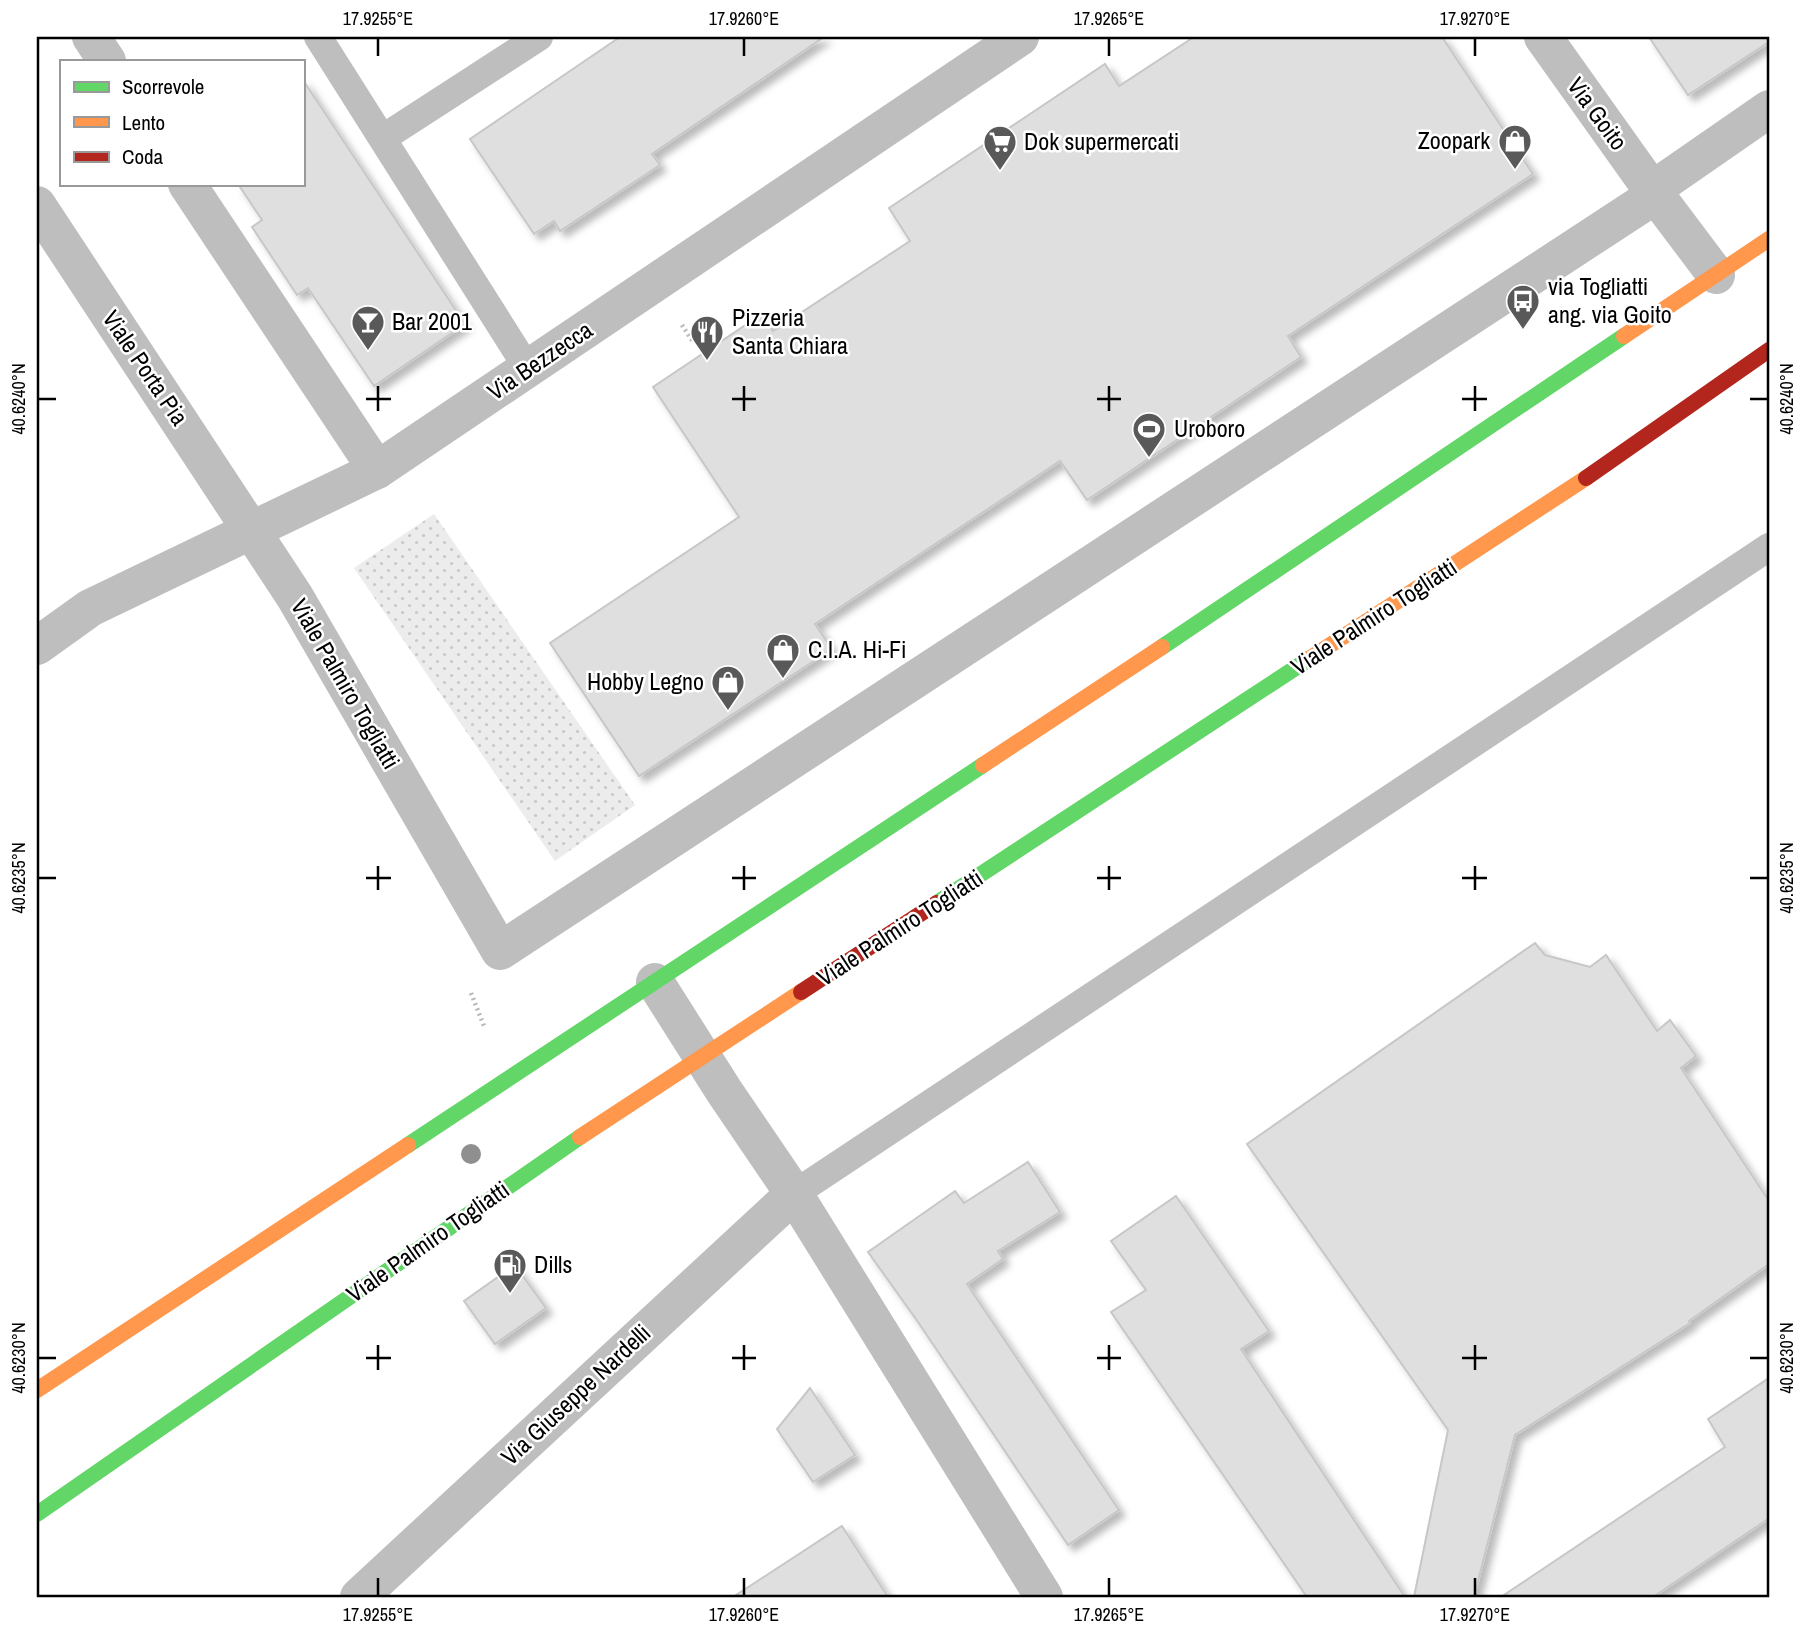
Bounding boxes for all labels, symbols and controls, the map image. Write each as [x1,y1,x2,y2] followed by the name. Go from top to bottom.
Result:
[343,6,413,31] text: 17.9255°E
[709,6,779,31] text: 17.9260°E
[1074,6,1144,31] text: 17.9265°E
[1440,6,1510,31] text: 17.9270°E
[60,60,304,186] legend
[1561,71,1635,156] street label: Via Goito
[122,72,204,101] text: Scorrevole
[122,108,165,137] text: Lento
[1496,122,1534,171] shop icon: Zoopark
[981,123,1019,172] supermarket icon: Dok supermercati
[1418,124,1490,156] place label: Zoopark
[1024,125,1179,157] place label: Dok supermercati
[122,142,164,171] text: Coda
[1548,270,1672,330] place label: via Togliatti ang. via Goito
[1504,282,1542,331] bus stop icon: via Togliatti ang. via Goito
[732,301,848,361] place label: Pizzeria Santa Chiara
[349,303,387,352] bar icon: Bar 2001
[96,304,196,431] street label: Viale Porta Pia
[392,305,472,337] place label: Bar 2001
[481,313,598,407] street label: Via Bezzecca
[688,313,726,362] restaurant icon: Pizzeria Santa Chiara
[6,363,31,435] text: 40.6240°N
[1774,363,1799,435] text: 40.6240°N
[1130,410,1168,459] sports icon: Uroboro
[1174,412,1245,444] place label: Uroboro
[1284,550,1463,682] street label: Viale Palmiro Togliatti
[284,592,408,775] street label: Viale Palmiro Togliatti
[764,631,802,680] shop icon: C.I.A. Hi-Fi
[808,633,906,665] place label: C.I.A. Hi-Fi
[709,663,747,712] shop icon: Hobby Legno
[587,665,704,697] place label: Hobby Legno
[6,842,31,914] text: 40.6235°N
[1774,842,1799,914] text: 40.6235°N
[810,861,989,993] street label: Viale Palmiro Togliatti
[340,1173,515,1309] street label: Viale Palmiro Togliatti
[491,1246,529,1295] fuel station icon: Dills
[534,1248,572,1280] place label: Dills
[494,1317,657,1472] street label: Via Giuseppe Nardelli
[6,1322,31,1394] text: 40.6230°N
[1774,1322,1799,1394] text: 40.6230°N
[343,1602,413,1627] text: 17.9255°E
[709,1602,779,1627] text: 17.9260°E
[1074,1602,1144,1627] text: 17.9265°E
[1440,1602,1510,1627] text: 17.9270°E

